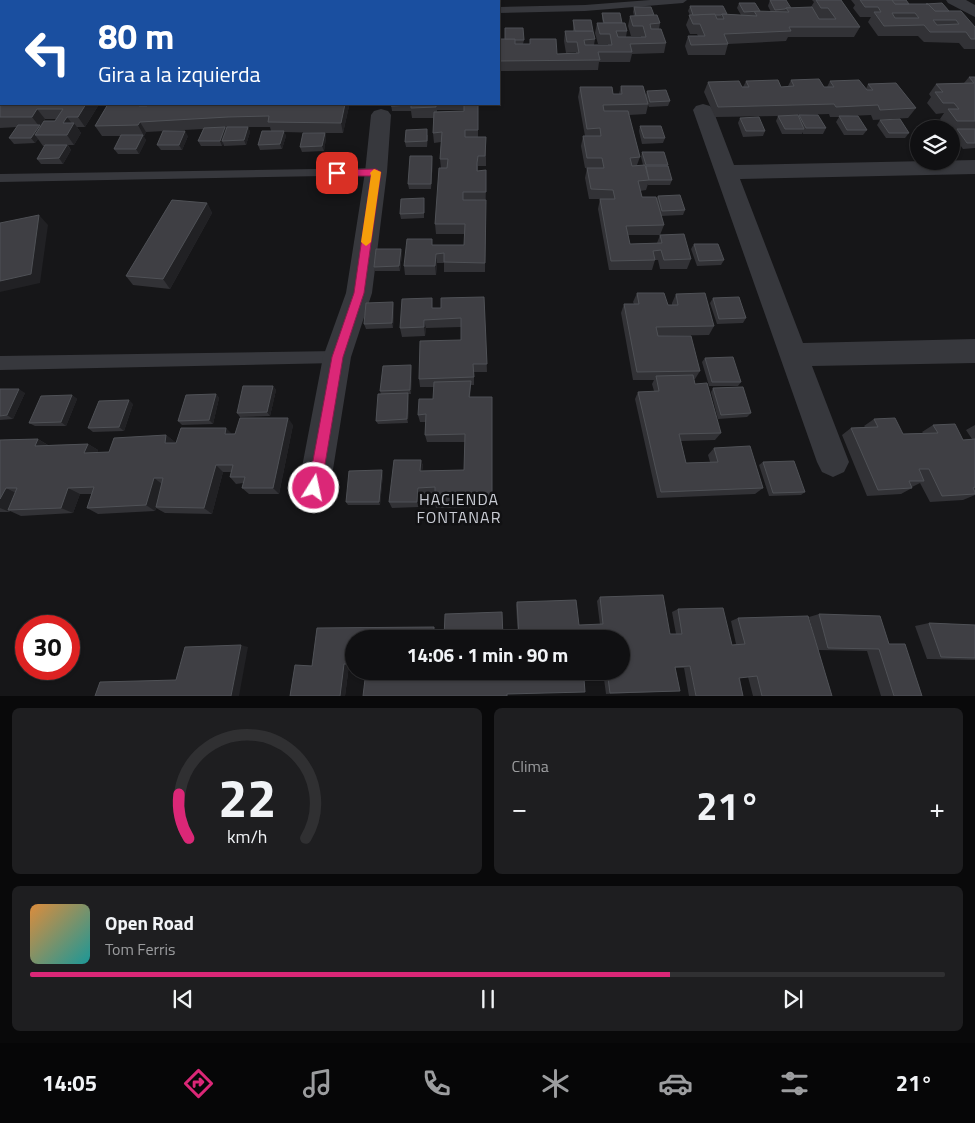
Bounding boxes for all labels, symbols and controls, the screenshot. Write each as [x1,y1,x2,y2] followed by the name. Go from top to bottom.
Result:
[98,9,174,63] text: 80 m
[15,20,80,85] icon: left
[98,57,261,91] text: Gira a la izquierda
[910,120,960,170] map controls
[910,120,960,170] button: layers
[316,152,358,194] pin
[323,159,351,187] icon: arrive
[287,461,339,513] position arrow
[416,487,502,529] district label: HACIENDA FONTANAR
[15,615,80,680] speed limit sign: 30
[407,640,568,669] text: 14:06 · 1 min · 90 m
[512,754,549,778] text: Clima
[218,758,276,837] text: 22
[696,777,760,835] text: 21°
[512,786,527,829] text: −
[929,786,945,829] text: +
[227,823,267,850] text: km/h
[105,908,194,937] text: Open Road
[105,937,176,961] text: Tom Ferris
[169,985,197,1013] icon: previous
[474,985,502,1013] icon: pause
[779,985,807,1013] icon: next
[42,1066,97,1100] text: 14:05
[181,1066,216,1101] icon: directions
[300,1066,335,1101] icon: music
[419,1066,454,1101] icon: phone
[538,1066,573,1101] icon: climate
[658,1066,693,1101] icon: car
[777,1066,812,1101] icon: filters
[896,1066,933,1100] text: 21°

